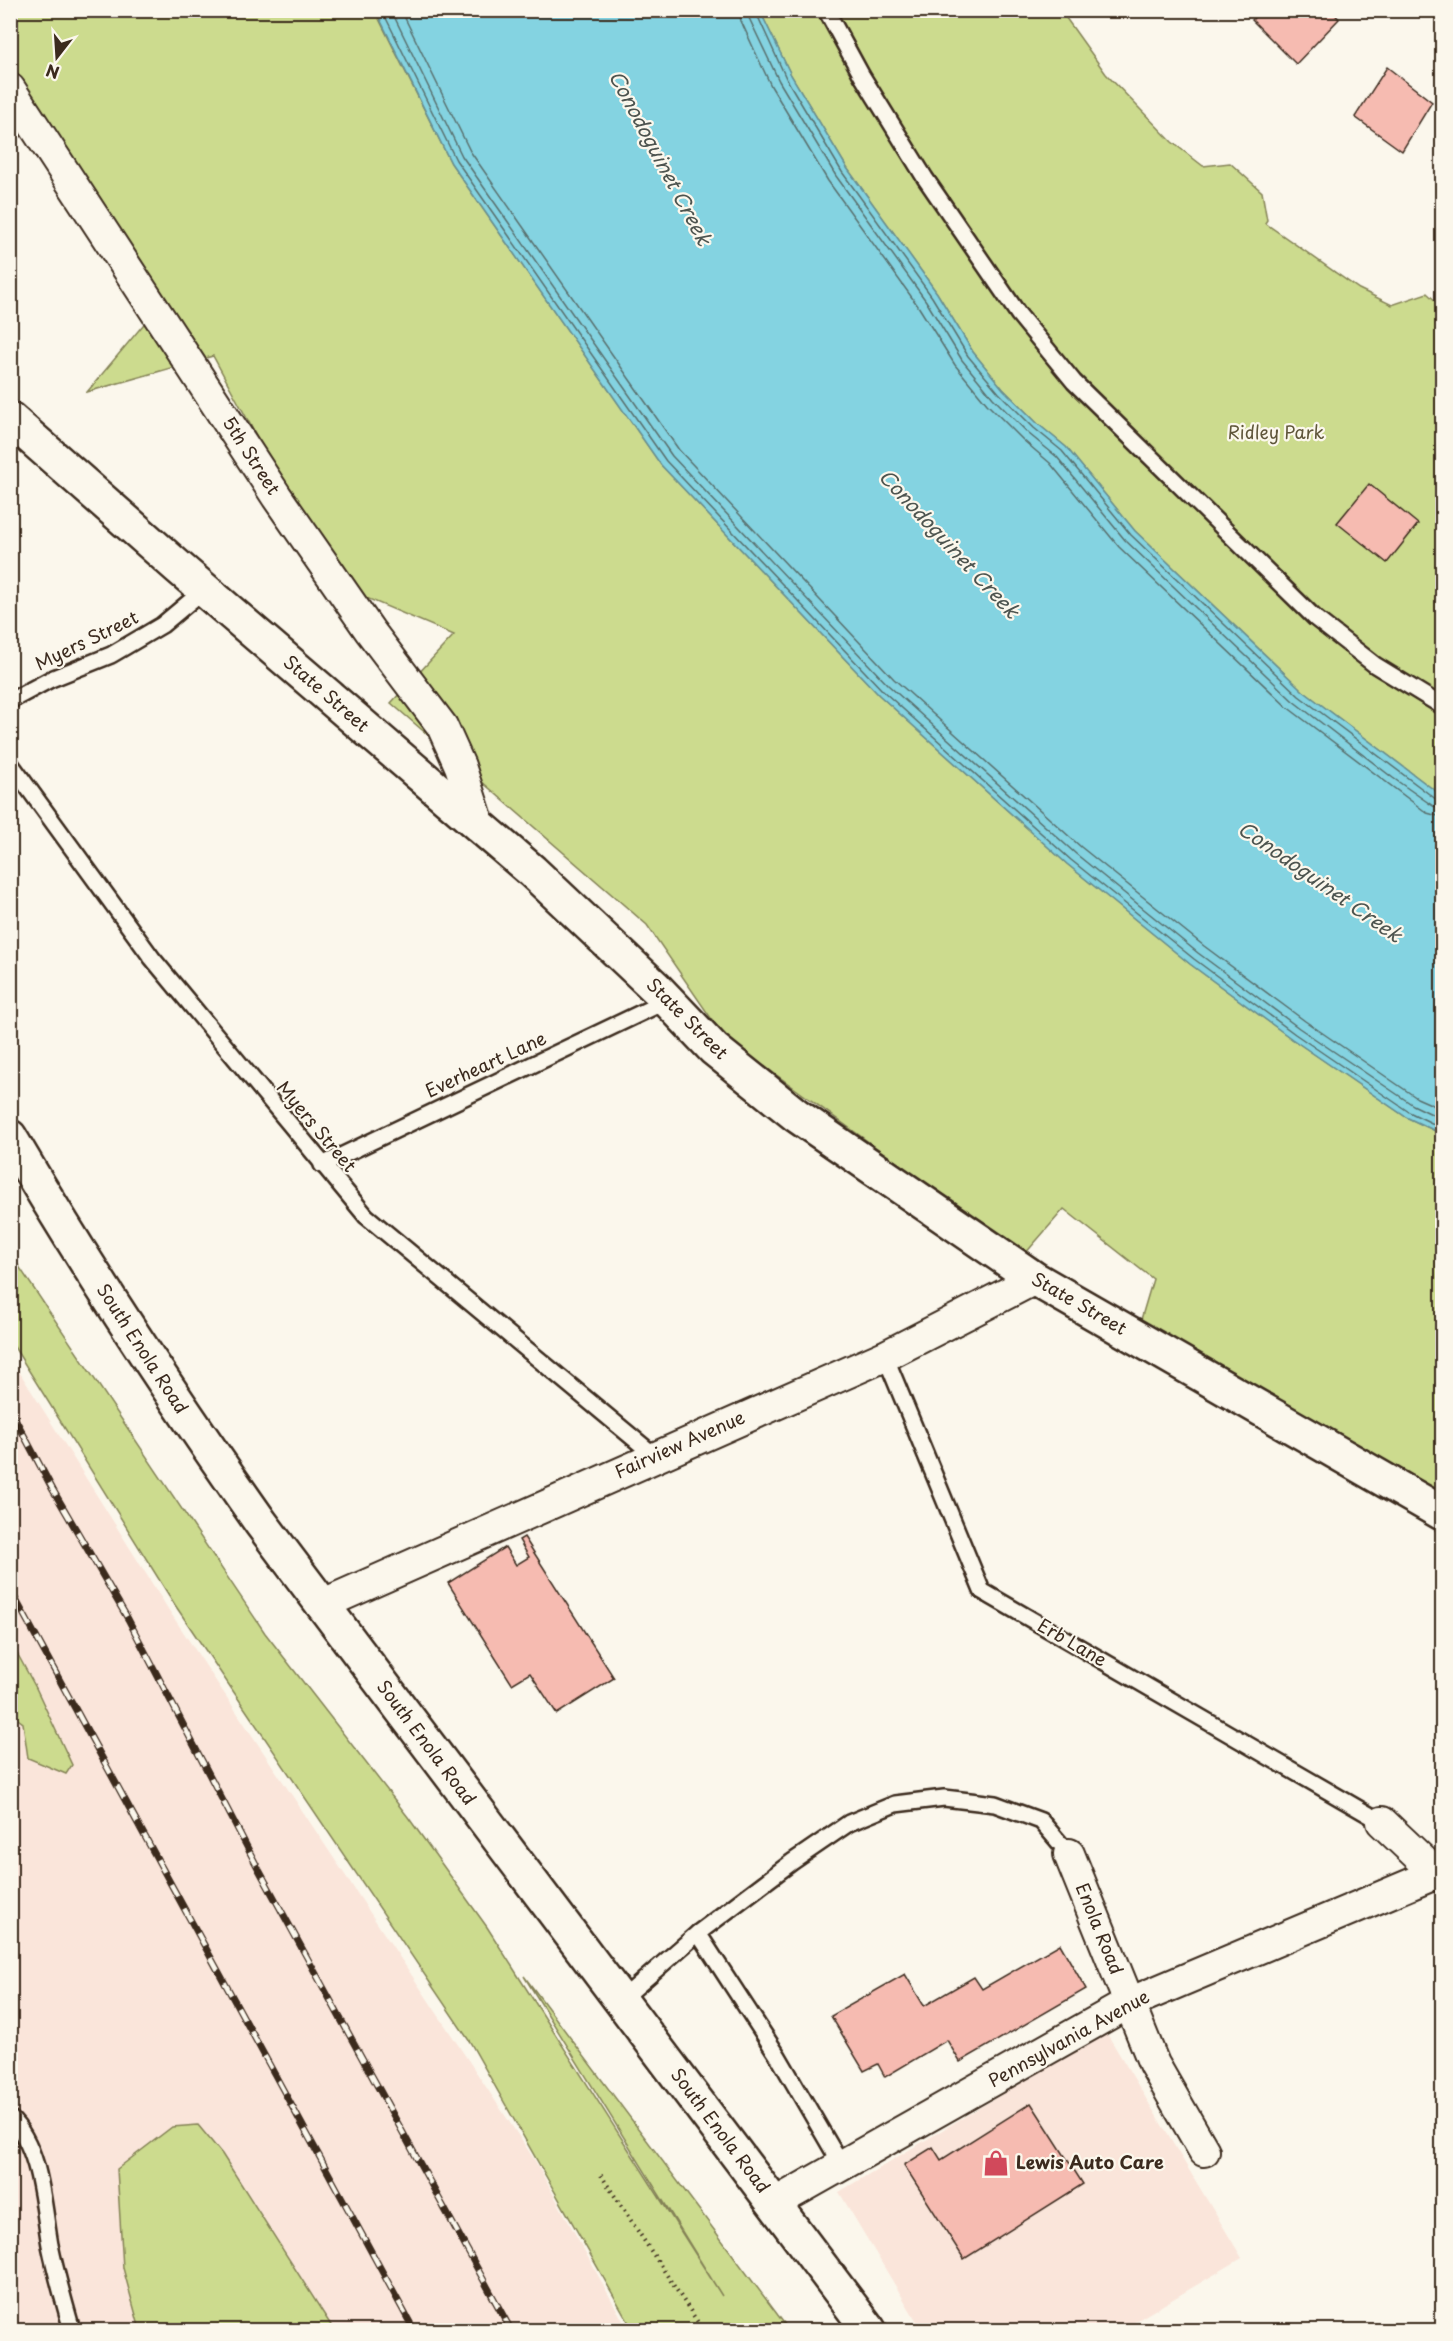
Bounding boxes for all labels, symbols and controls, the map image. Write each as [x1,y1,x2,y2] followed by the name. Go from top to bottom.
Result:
[27,27,87,87] north arrow
[43,59,62,86] text: N
[602,65,720,251] water label: Conodoguinet Creek
[217,411,288,500] street label: 5th Street
[1227,418,1325,445] park label: Ridley Park
[872,462,1028,625] water label: Conodoguinet Creek
[30,603,143,676] street label: Myers Street
[278,648,376,738] street label: State Street
[1232,813,1410,950] water label: Conodoguinet Creek
[641,971,735,1065] street label: State Street
[420,1024,550,1104] street label: Everheart Lane
[271,1074,363,1178] street label: Myers Street
[1027,1264,1132,1341] street label: State Street
[91,1278,196,1419] street label: South Enola Road
[610,1403,749,1484] street label: Fairview Avenue
[1033,1611,1113,1672] street label: Erb Lane
[371,1674,483,1810] street label: South Enola Road
[1070,1879,1131,1978] street label: Enola Road
[983,1982,1154,2093] street label: Pennsylvania Avenue
[665,2062,777,2198] street label: South Enola Road
[981,2148,1011,2178] shop icon: Lewis Auto Care
[1016,2148,1164,2175] place label: Lewis Auto Care

